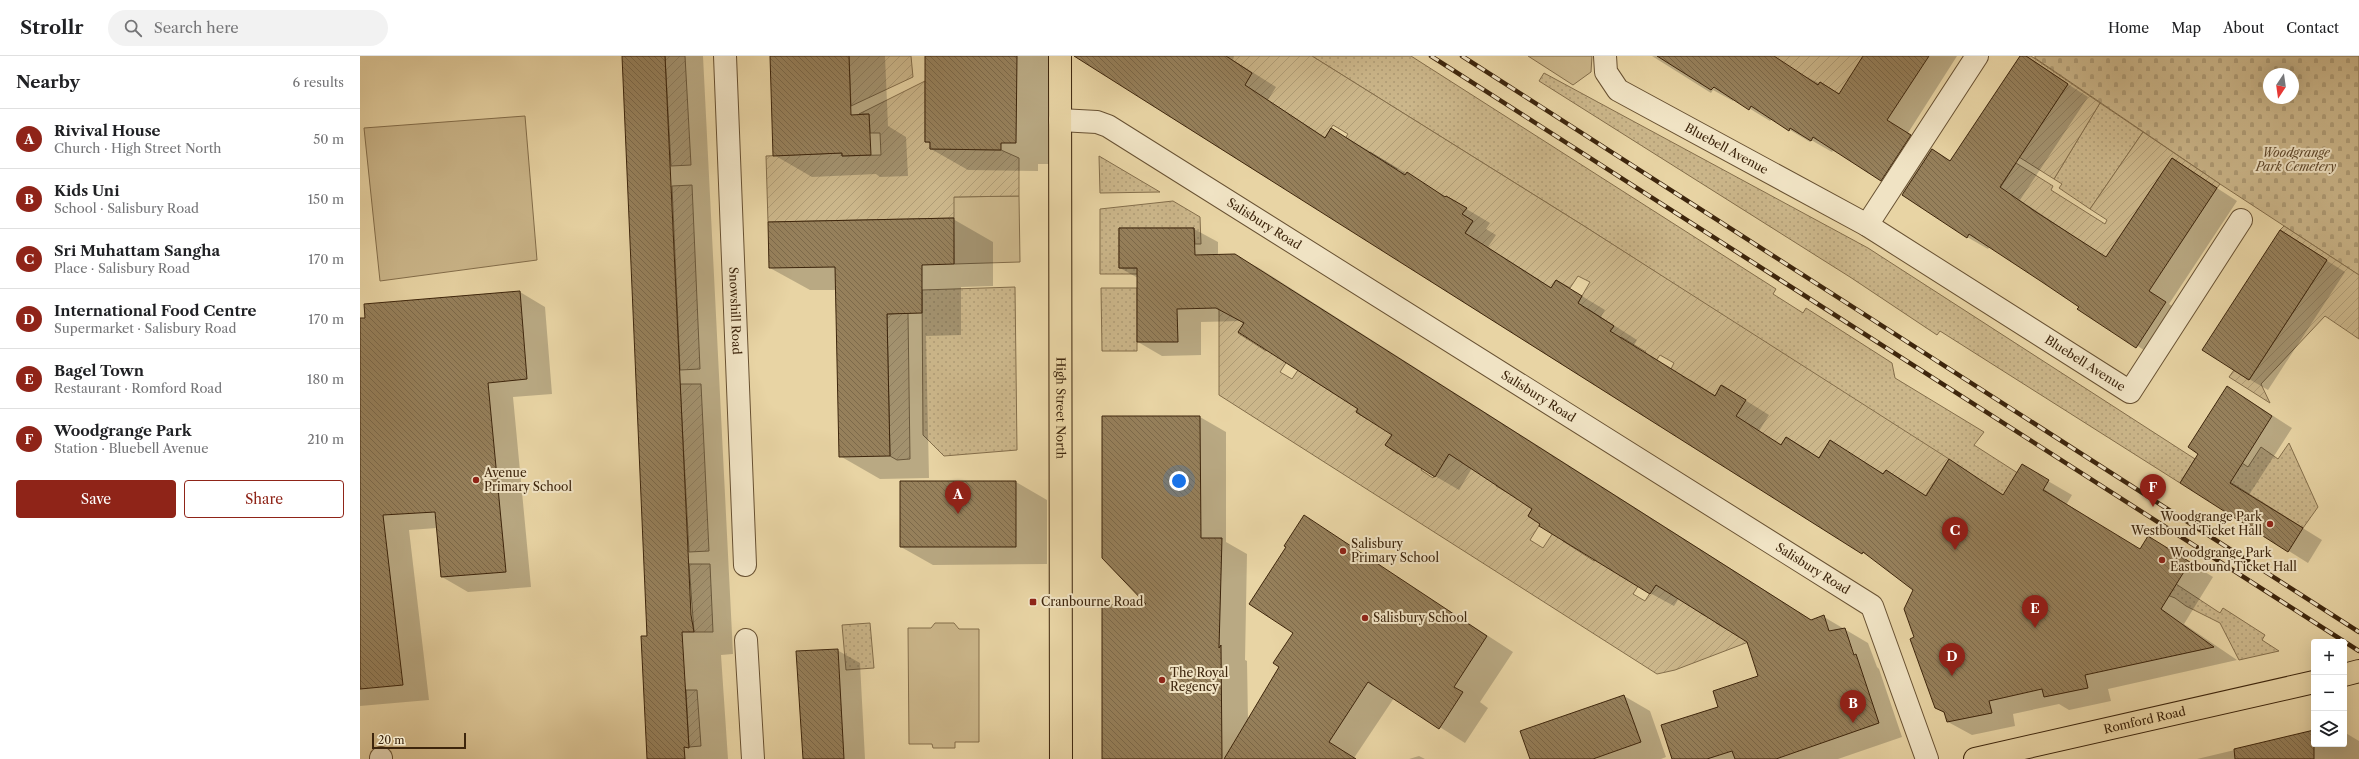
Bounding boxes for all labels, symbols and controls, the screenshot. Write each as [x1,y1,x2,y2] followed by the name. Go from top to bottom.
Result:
[108,10,388,46] search box
[20,16,84,39] text: Strollr
[122,17,144,39] icon: search
[154,18,239,37] text: Search here
[2108,19,2149,37] text: Home
[2171,19,2201,37] text: Map
[2223,19,2264,37] text: About
[2286,19,2339,37] text: Contact
[2263,68,2299,104] north arrow
[16,72,80,92] text: Nearby
[293,74,344,90] text: 6 results
[1682,120,1771,177] street label: Bluebell Avenue
[54,121,161,140] text: Rivival House
[24,131,34,147] text: A
[313,131,344,147] text: 50 m
[54,140,221,156] text: Church · High Street North
[2255,145,2336,174] park label: Woodgrange Park Cemetery
[54,181,119,200] text: Kids Uni
[24,191,34,207] text: B
[308,191,344,207] text: 150 m
[1224,195,1305,253] street label: Salisbury Road
[54,200,199,216] text: School · Salisbury Road
[54,241,220,260] text: Sri Muhattam Sangha
[24,251,34,267] text: C
[308,251,344,267] text: 170 m
[54,260,190,276] text: Place · Salisbury Road
[726,267,745,356] street label: Snowshill Road
[54,301,257,320] text: International Food Centre
[23,311,35,327] text: D
[308,311,344,327] text: 170 m
[54,320,236,336] text: Supermarket · Salisbury Road
[2042,332,2128,394] street label: Bluebell Avenue
[1053,357,1069,460] street label: High Street North
[54,361,144,380] text: Bagel Town
[1499,367,1579,425] street label: Salisbury Road
[24,371,34,387] text: E
[307,371,344,387] text: 180 m
[54,380,222,396] text: Restaurant · Romford Road
[54,421,192,440] text: Woodgrange Park
[25,431,33,447] text: F
[307,431,344,447] text: 210 m
[54,440,209,456] text: Station · Bluebell Avenue
[483,465,572,494] place label: Avenue Primary School
[1169,471,1189,491] your location
[2140,474,2166,507] pin: F
[471,475,481,485] marker: Avenue Primary School
[16,480,176,518] button: Save
[184,480,344,518] button: Share
[945,481,971,514] pin: A
[2130,509,2263,538] place label: Woodgrange Park Westbound Ticket Hall
[1942,517,1968,550] pin: C
[2265,519,2275,529] marker: Woodgrange Park Westbound Ticket Hall
[1351,536,1439,565] place label: Salisbury Primary School
[1773,539,1853,598] street label: Salisbury Road
[2169,545,2297,574] place label: Woodgrange Park Eastbound Ticket Hall
[1338,546,1348,556] marker: Salisbury Primary School
[2157,555,2167,565] marker: Woodgrange Park Eastbound Ticket Hall
[1041,594,1144,609] place label: Cranbourne Road
[2022,595,2048,628] pin: E
[1028,597,1038,607] marker: Cranbourne Road
[1373,610,1468,625] place label: Salisbury School
[1360,613,1370,623] marker: Salisbury School
[2311,639,2347,747] map controls
[2311,639,2347,675] button: +
[1939,643,1965,676] pin: D
[1170,665,1229,694] place label: The Royal Regency
[1157,675,1167,685] marker: The Royal Regency
[2311,675,2347,711] button: −
[1840,690,1866,723] pin: B
[2102,703,2188,737] street label: Romford Road
[2311,711,2347,747] button: layers
[372,731,466,750] scale bar
[378,733,404,747] text: 20 m

